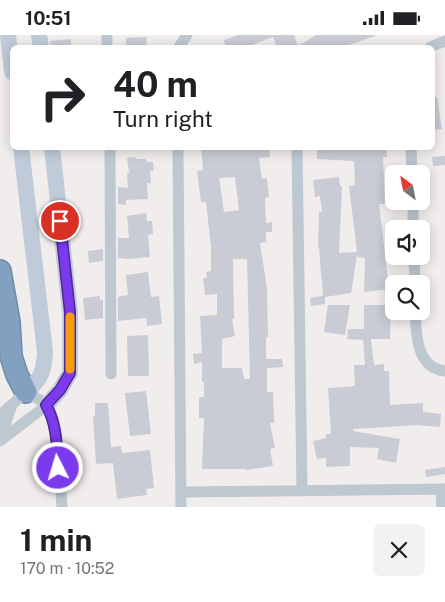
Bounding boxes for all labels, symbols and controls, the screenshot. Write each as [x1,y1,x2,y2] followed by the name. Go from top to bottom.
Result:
[25,7,71,29] text: 10:51
[113,64,198,105] text: 40 m
[30,65,95,130] icon: right
[113,106,213,132] text: Turn right
[385,165,430,210] north arrow
[385,165,430,320] map controls
[39,200,81,242] pin
[46,207,74,235] icon: arrive
[385,220,430,265] button: sound
[385,275,430,320] button: search
[31,441,83,493] position arrow
[20,522,92,558] text: 1 min
[373,524,425,576] button: close
[20,559,114,578] text: 170 m · 10:52

